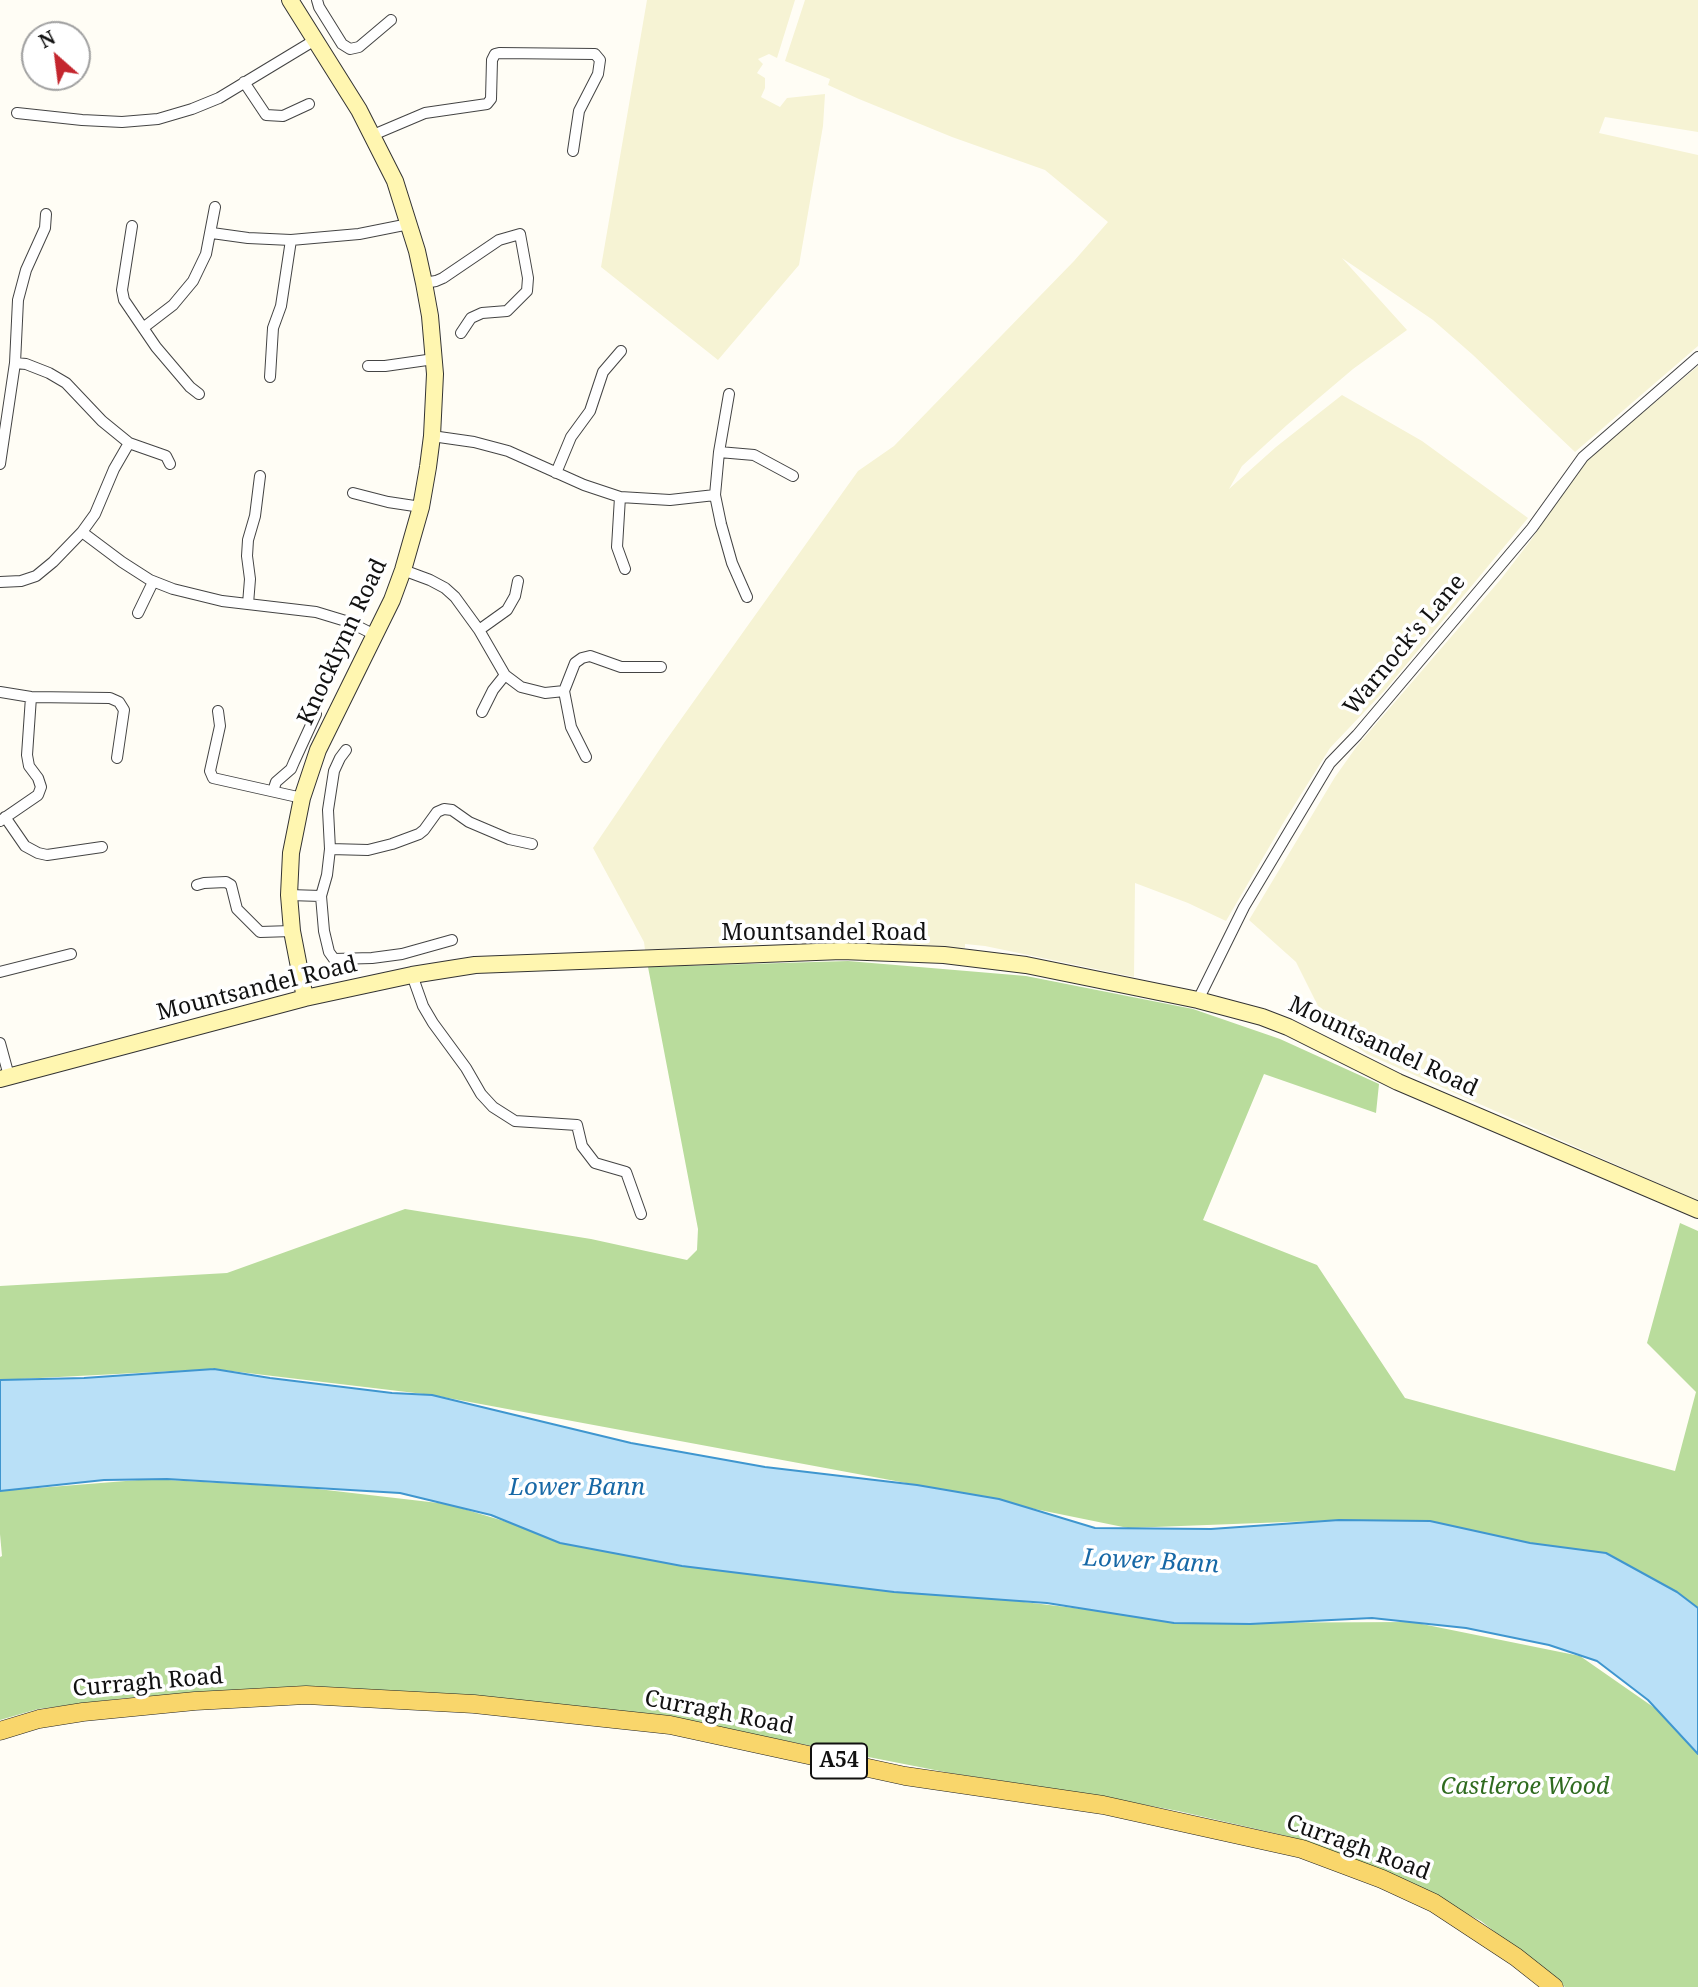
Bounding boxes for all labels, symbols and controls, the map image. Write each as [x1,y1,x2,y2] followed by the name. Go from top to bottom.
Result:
[21,21,91,91] north arrow
[34,24,60,54] text: N
[292,555,394,729] street label: Knocklynn Road
[1338,569,1472,721] street label: Warnock's Lane
[721,919,927,947] street label: Mountsandel Road
[154,951,360,1027] street label: Mountsandel Road
[1284,991,1482,1103] street label: Mountsandel Road
[509,1474,645,1502] water label: Lower Bann
[1082,1544,1220,1580] water label: Lower Bann
[71,1663,225,1703] street label: Curragh Road
[642,1685,796,1741] street label: Curragh Road
[811,1744,867,1778] road number: A54
[1441,1773,1609,1801] park label: Castleroe Wood
[1282,1809,1434,1887] street label: Curragh Road

